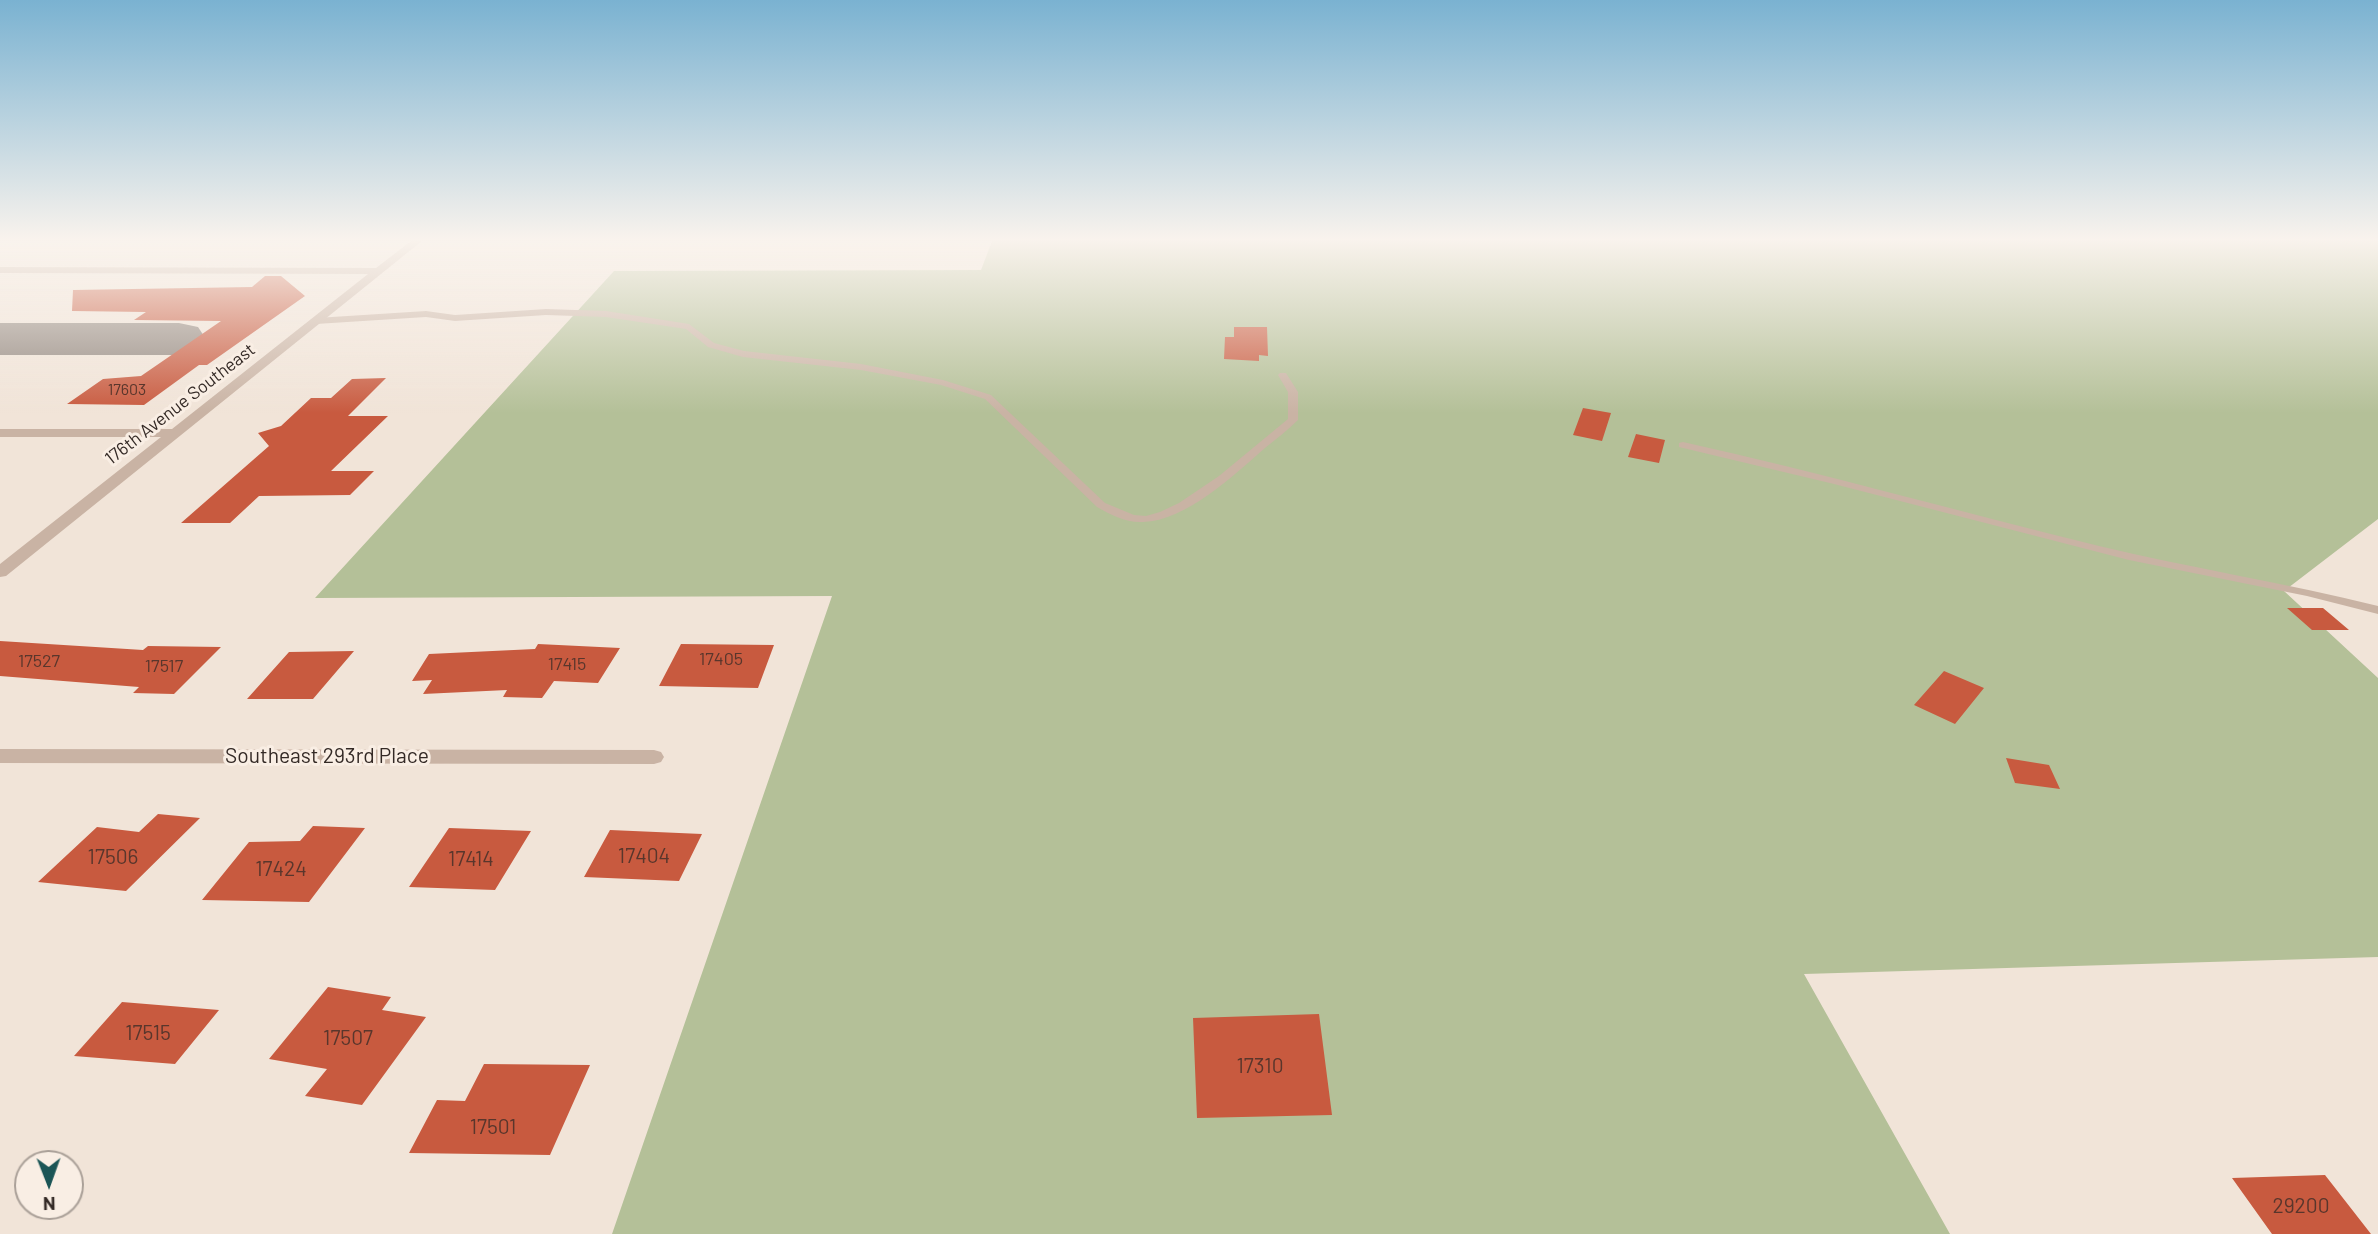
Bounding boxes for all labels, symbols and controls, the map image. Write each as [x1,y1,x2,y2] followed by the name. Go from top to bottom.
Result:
[101,339,259,469] street label: 176th Avenue Southeast
[108,380,146,400] house number: 17603
[699,648,743,670] house number: 17405
[18,650,60,672] house number: 17527
[548,653,586,675] house number: 17415
[145,655,183,677] house number: 17517
[225,743,429,769] street label: Southeast 293rd Place
[618,843,670,869] house number: 17404
[88,844,138,870] house number: 17506
[448,846,494,872] house number: 17414
[255,856,307,882] house number: 17424
[125,1020,171,1046] house number: 17515
[323,1025,373,1051] house number: 17507
[1236,1053,1284,1079] house number: 17310
[470,1114,516,1140] house number: 17501
[14,1150,84,1220] north arrow
[43,1193,56,1216] text: N
[2272,1193,2330,1219] house number: 29200

